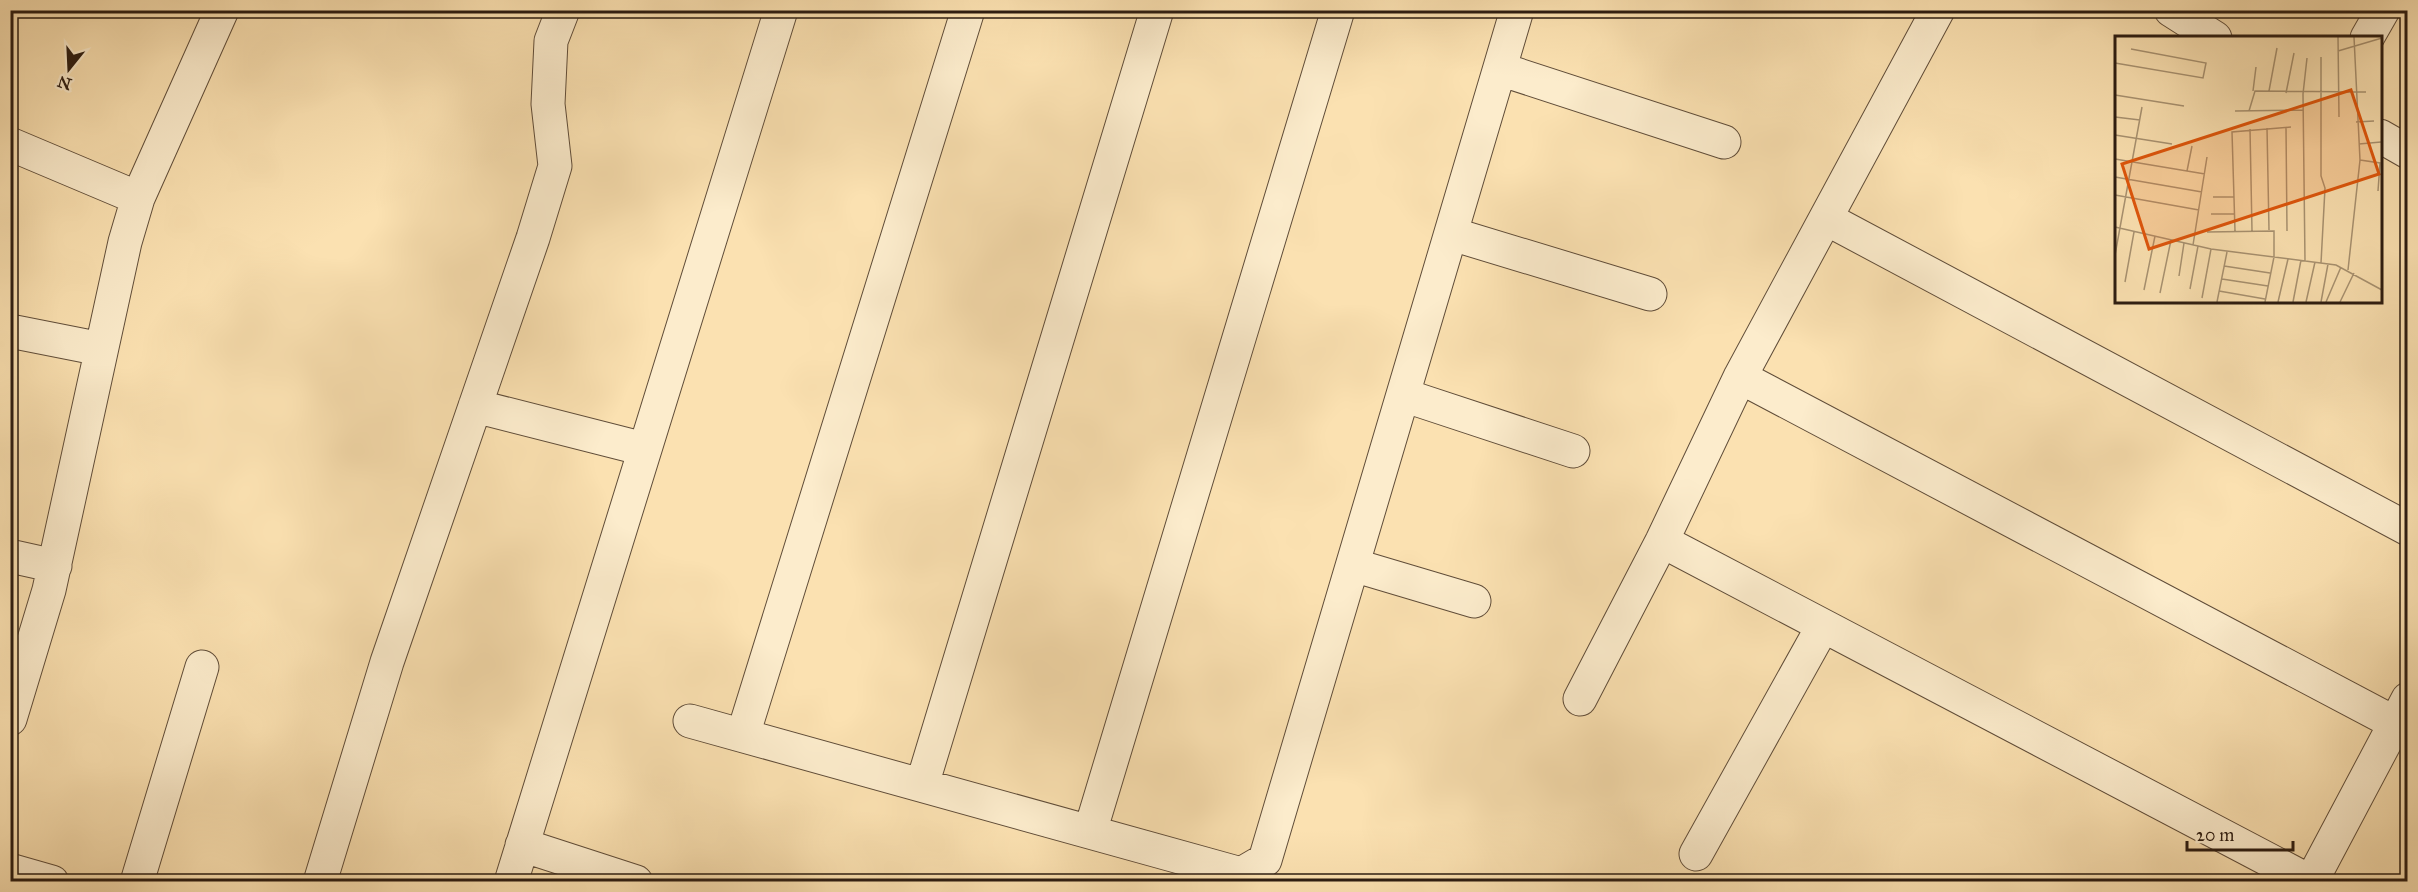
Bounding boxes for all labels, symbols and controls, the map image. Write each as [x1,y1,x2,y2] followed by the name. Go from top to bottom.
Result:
[2115,36,2382,303] inset map
[39,39,99,99] north arrow
[55,72,74,94] text: N
[2187,814,2294,852] scale bar
[2196,824,2234,846] text: 20 m

